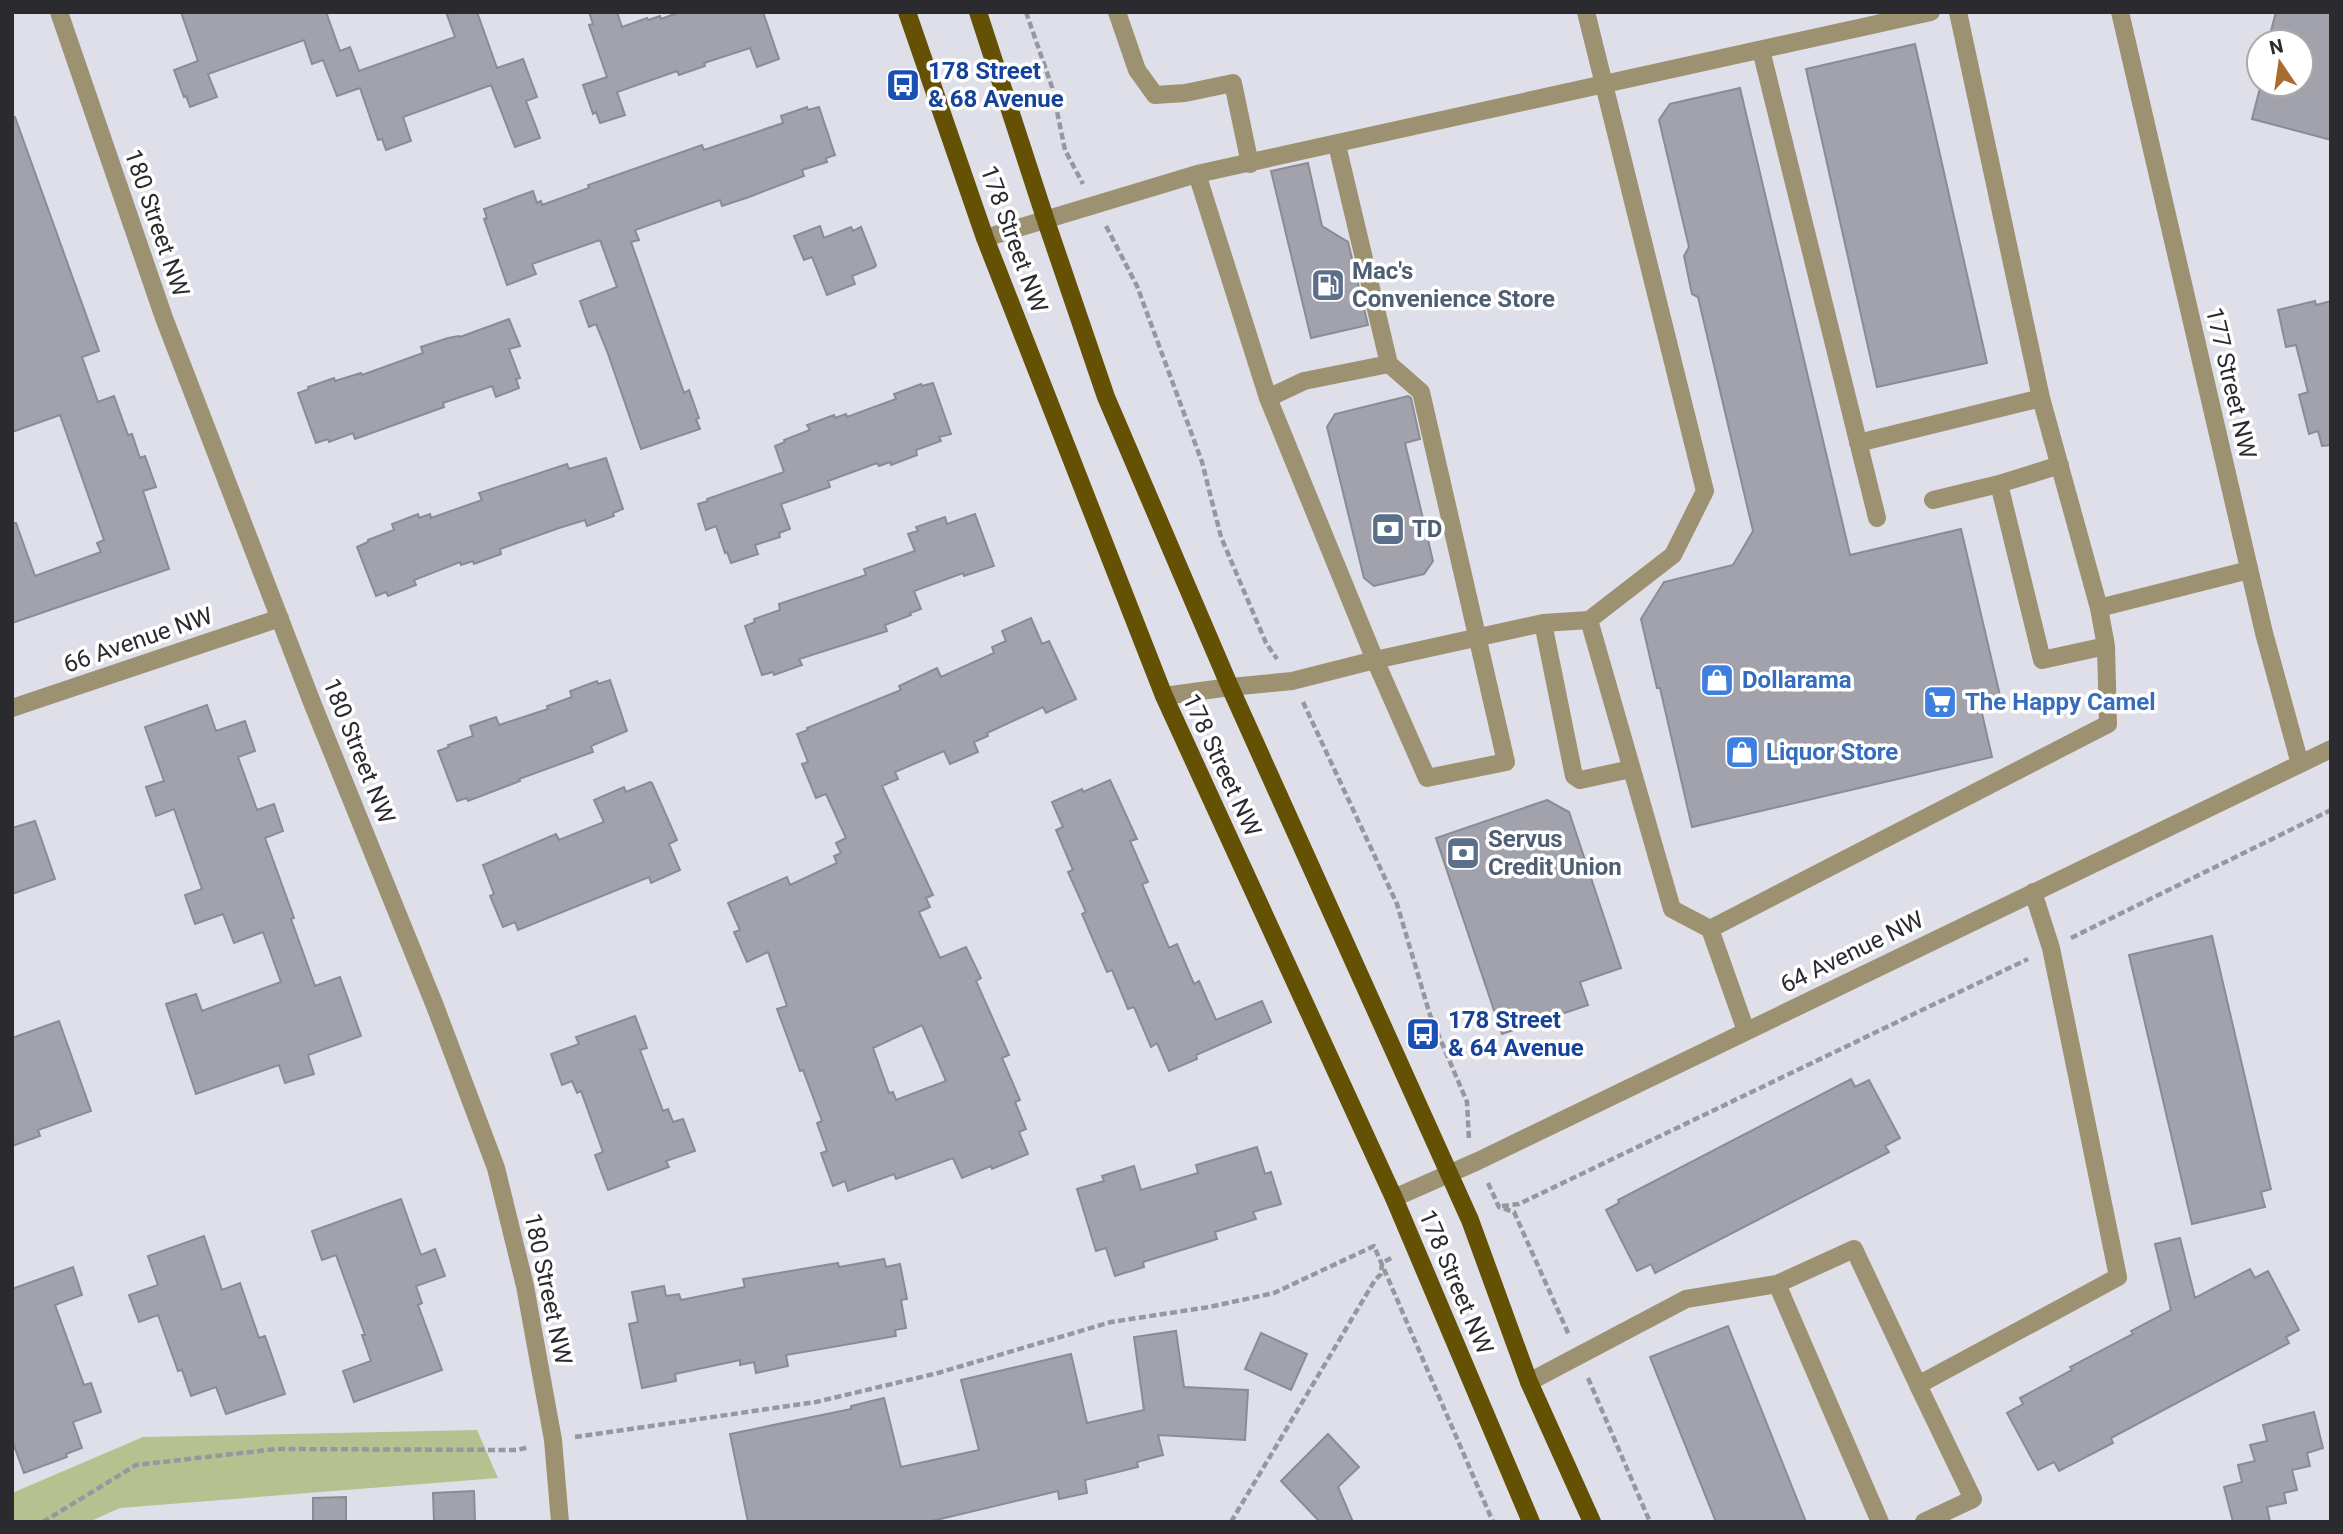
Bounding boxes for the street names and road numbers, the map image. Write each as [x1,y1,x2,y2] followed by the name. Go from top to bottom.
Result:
[119,146,195,300] street label: 180 Street NW
[974,162,1054,316] street label: 178 Street NW
[2200,305,2262,461] street label: 177 Street NW
[60,601,216,679] street label: 66 Avenue NW
[317,674,401,828] street label: 180 Street NW
[1177,689,1267,841] street label: 178 Street NW
[1776,905,1928,999] street label: 64 Avenue NW
[1413,1206,1499,1358] street label: 178 Street NW
[518,1211,578,1367] street label: 180 Street NW

